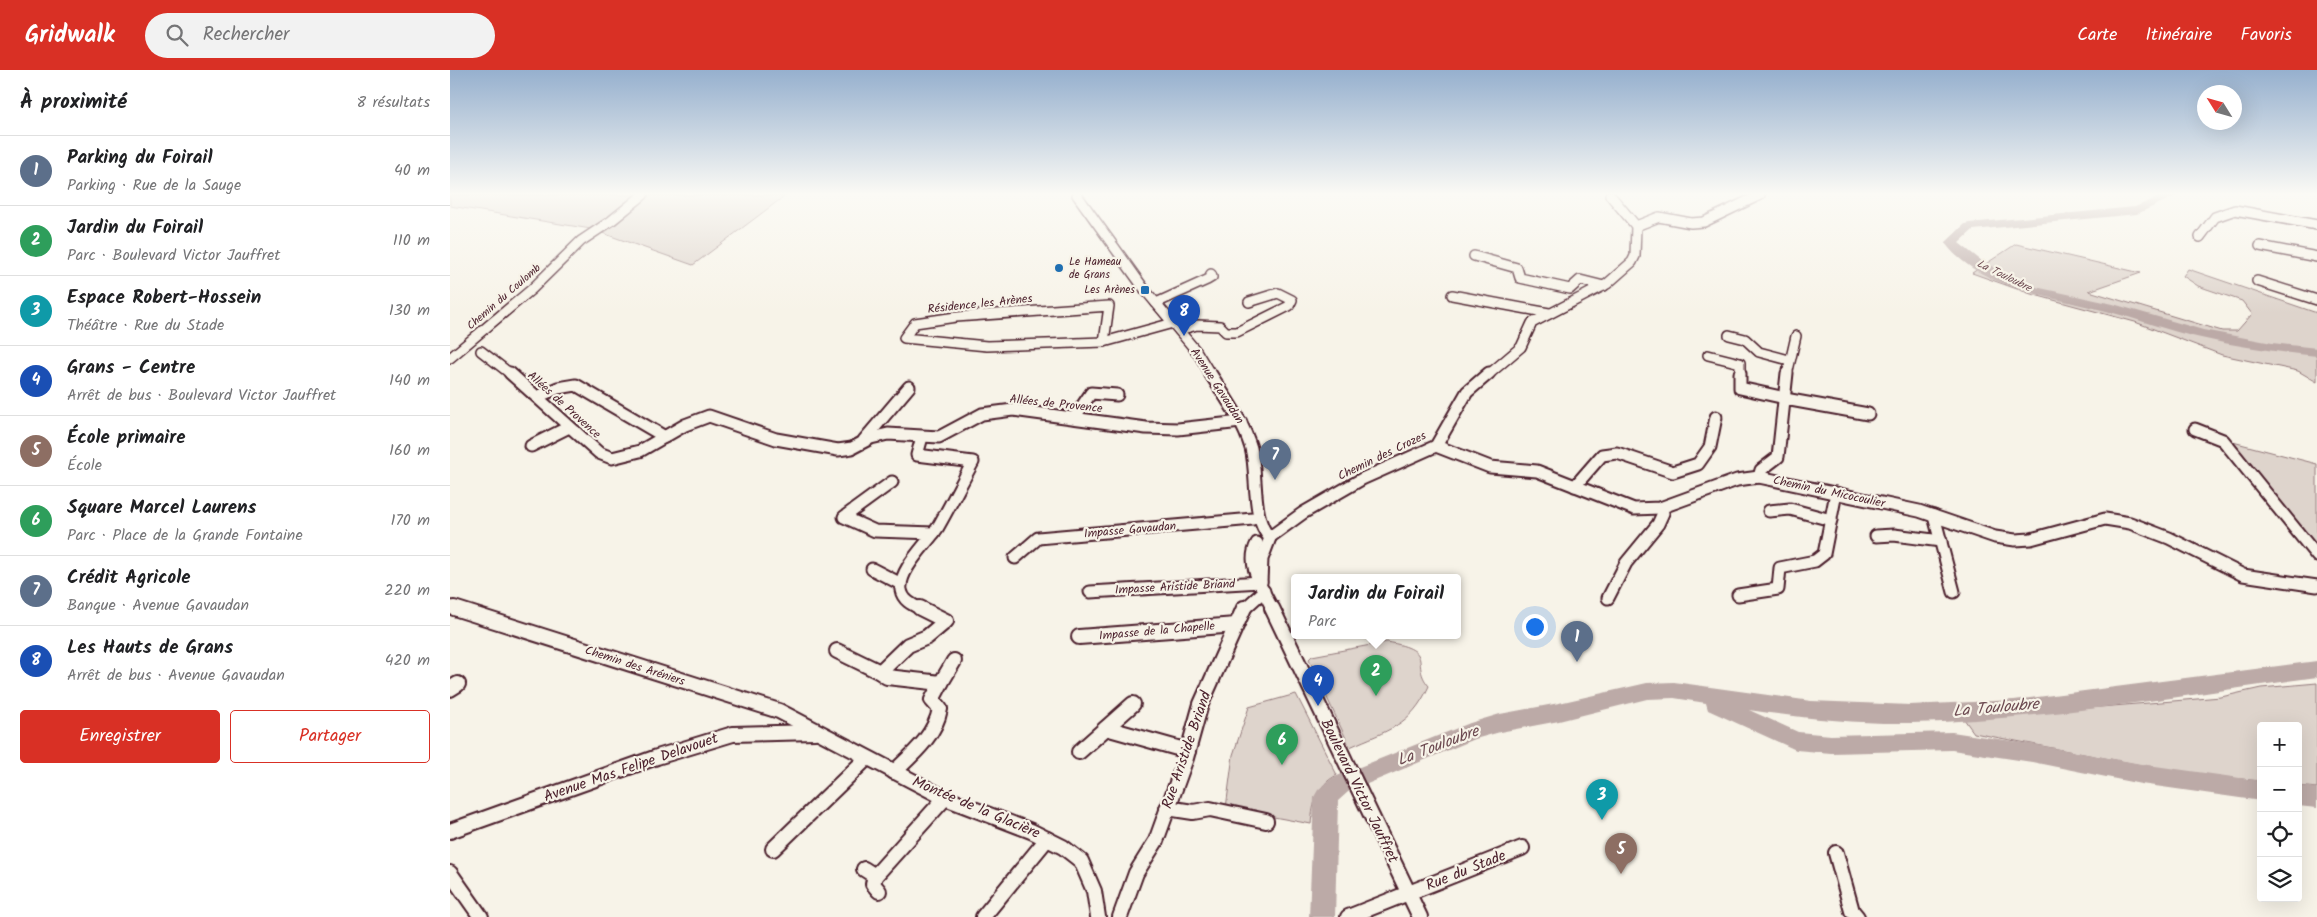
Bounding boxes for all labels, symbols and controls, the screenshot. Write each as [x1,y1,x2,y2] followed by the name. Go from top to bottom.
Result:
[145,13,495,58] search box
[25,16,115,55] text: Gridwalk
[203,20,289,50] text: Rechercher
[163,21,191,49] icon: search
[2077,21,2117,50] text: Carte
[2145,21,2212,50] text: Itinéraire
[2240,21,2292,50] text: Favoris
[2197,85,2242,130] north arrow
[20,86,127,119] text: À proximité
[357,90,430,115] text: 8 résultats
[67,143,213,173] text: Parking du Foirail
[34,158,38,183] text: 1
[394,158,430,183] text: 40 m
[67,173,241,198] text: Parking · Rue de la Sauge
[67,213,203,243] text: Jardin du Foirail
[31,228,41,253] text: 2
[393,228,430,253] text: 110 m
[67,243,280,268] text: Parc · Boulevard Victor Jauffret
[1069,253,1122,284] place label: Le Hameau de Grans
[1974,255,2035,297] water label: La Touloubre
[463,259,545,334] street label: Chemin du Coulomb
[1053,262,1065,274] marker: Le Hameau de Grans
[1084,281,1135,299] place label: Les Arènes
[67,283,261,313] text: Espace Robert-Hossein
[1139,284,1151,296] marker: Les Arènes
[927,289,1033,319] street label: Résidence les Arènes
[1168,295,1200,336] pin: 8
[32,298,40,323] text: 3
[389,298,430,323] text: 130 m
[67,313,224,338] text: Théâtre · Rue du Stade
[1185,344,1249,428] street label: Avenue Gavaudan
[67,353,195,383] text: Grans - Centre
[523,367,606,444] street label: Allées de Provence
[32,368,40,393] text: 4
[389,368,430,393] text: 140 m
[67,383,336,408] text: Arrêt de bus · Boulevard Victor Jauffret
[1009,390,1104,418] street label: Allées de Provence
[67,423,185,453] text: École primaire
[1335,426,1429,486] street label: Chemin des Crozes
[32,438,40,463] text: 5
[389,438,430,463] text: 160 m
[1259,439,1291,480] pin: 7
[67,453,102,478] text: École
[1771,471,1888,513] street label: Chemin du Micocoulier
[67,493,256,523] text: Square Marcel Laurens
[32,508,40,533] text: 6
[390,508,430,533] text: 170 m
[1083,517,1177,543] street label: Impasse Gavaudan
[67,523,303,548] text: Parc · Place de la Grande Fontaine
[67,563,191,593] text: Crédit Agricole
[1114,574,1237,600] street label: Impasse Aristide Briand
[1291,574,1461,639] popup
[32,578,40,603] text: 7
[384,578,430,603] text: 220 m
[1308,579,1444,609] text: Jardin du Foirail
[67,593,249,618] text: Banque · Avenue Gavaudan
[1308,609,1337,634] text: Parc
[1522,614,1548,640] your location
[1098,616,1216,646] street label: Impasse de la Chapelle
[1561,621,1593,662] pin: 1
[67,633,233,663] text: Les Hauts de Grans
[583,641,687,691] street label: Chemin des Aréniers
[31,648,41,673] text: 8
[385,648,430,673] text: 420 m
[1360,655,1392,696] pin: 2
[67,663,285,688] text: Arrêt de bus · Avenue Gavaudan
[1302,665,1334,706] pin: 4
[1156,687,1219,812] street label: Rue Aristide Briand
[1952,692,2042,724] water label: La Touloubre
[20,710,220,763] button: Enregistrer
[230,710,430,763] button: Partager
[1314,715,1404,867] street label: Boulevard Victor Jauffret
[1393,718,1484,773] water label: La Touloubre
[2257,722,2302,902] map controls
[2257,722,2302,767] button: +
[1266,724,1298,765] pin: 6
[540,727,722,809] street label: Avenue Mas Felipe Delavouet
[2257,767,2302,812] button: −
[908,770,1044,846] street label: Montée de la Glacière
[1586,779,1618,820] pin: 3
[2257,812,2302,857] button: locate
[1605,833,1637,874] pin: 5
[1422,844,1510,898] street label: Rue du Stade
[2257,857,2302,902] button: layers

